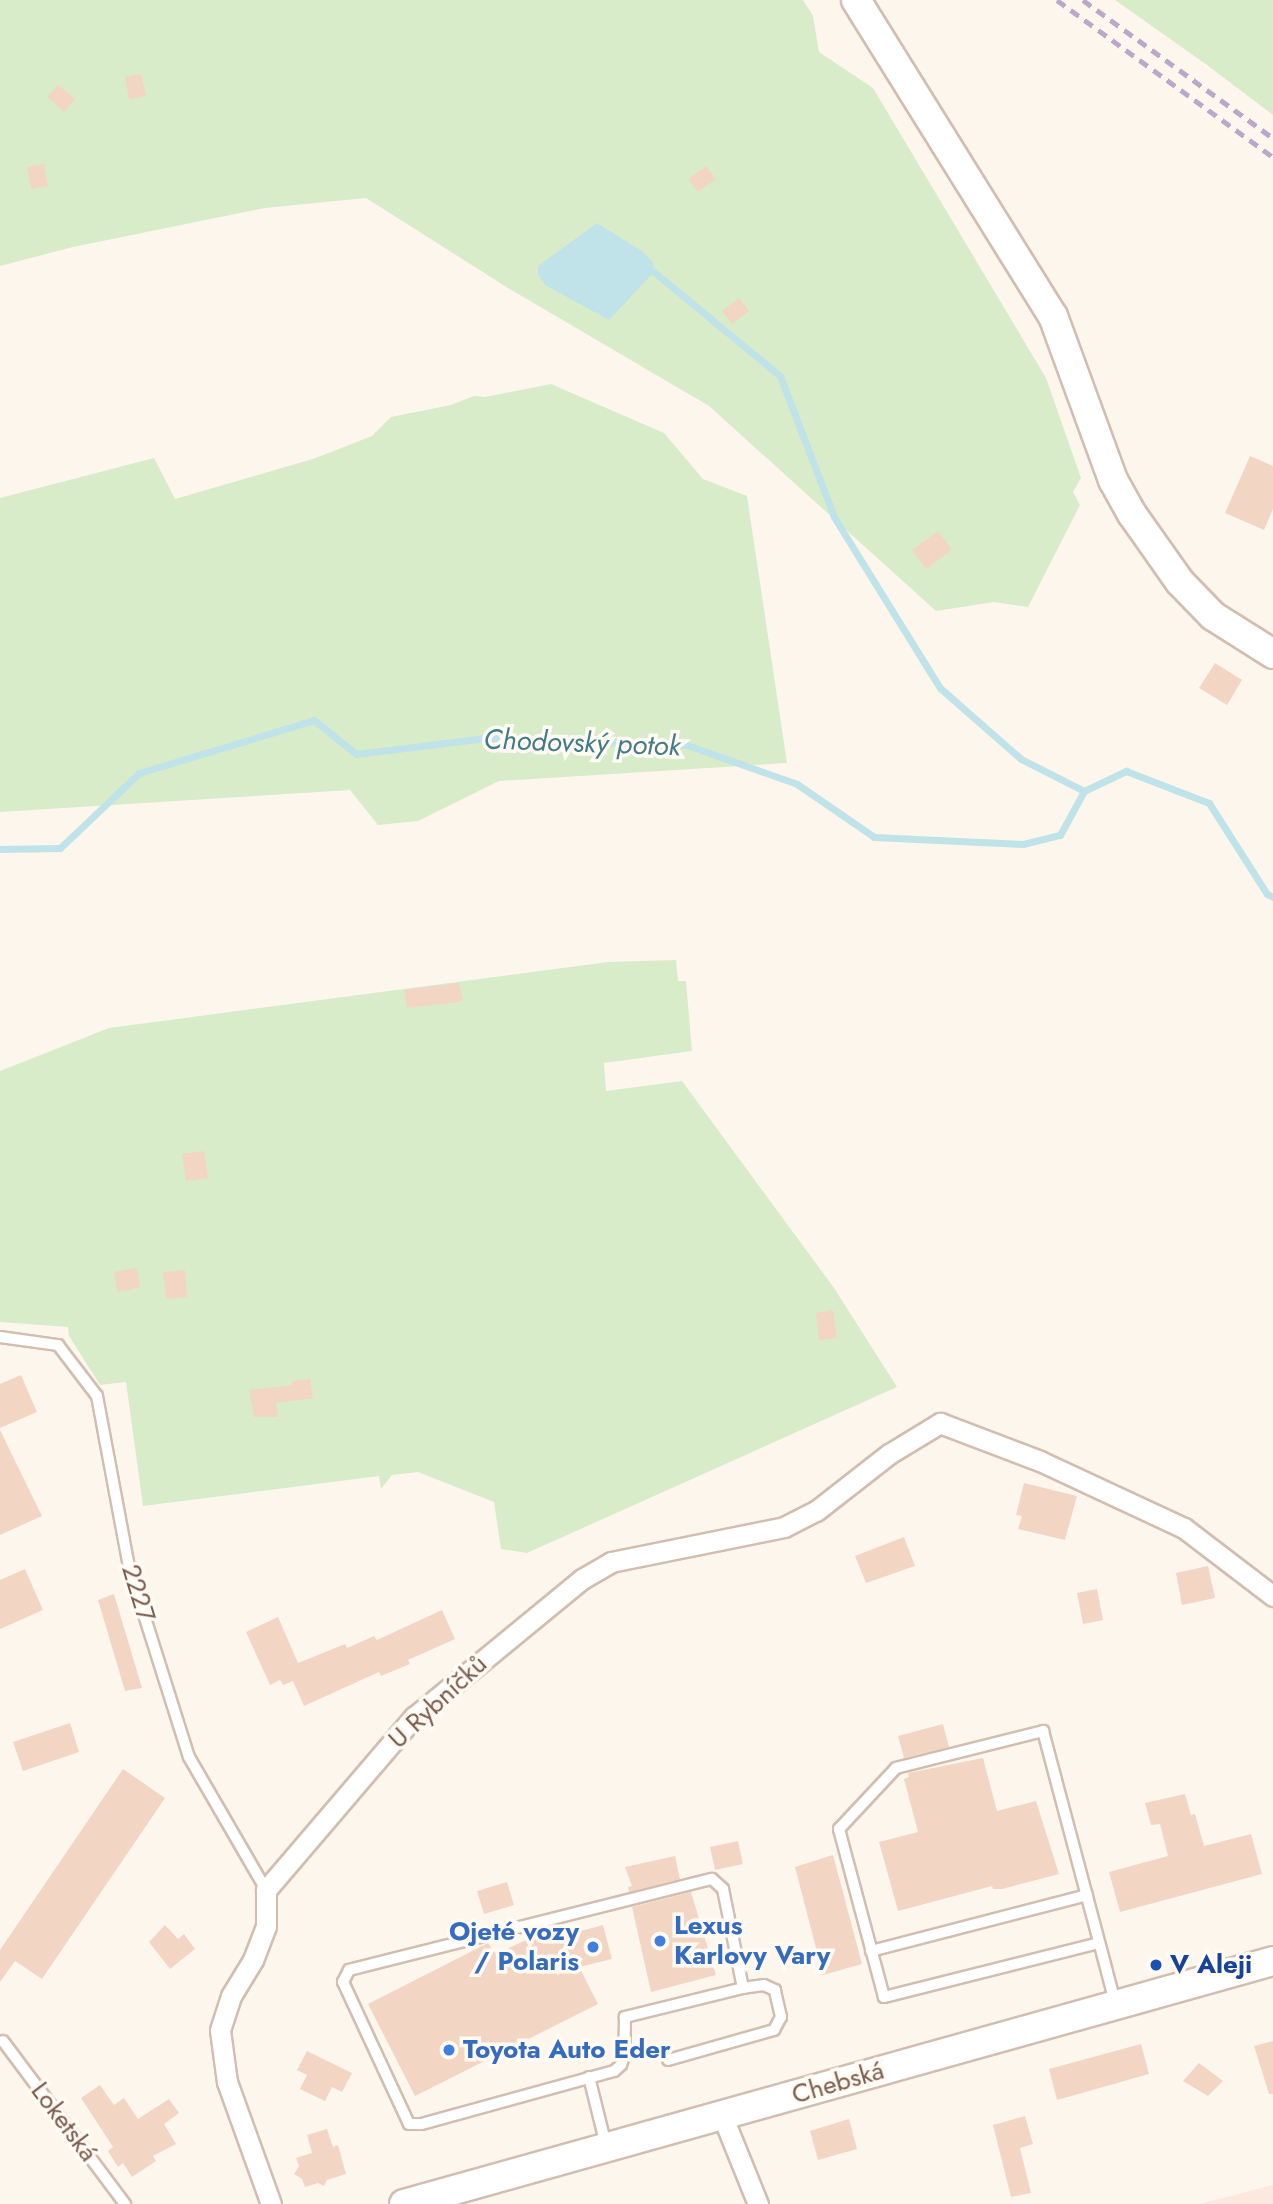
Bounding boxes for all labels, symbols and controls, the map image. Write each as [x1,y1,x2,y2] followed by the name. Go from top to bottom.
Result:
[483,723,681,763] water label: Chodovský potok
[115,1561,161,1625] street label: 2227
[382,1649,494,1755] street label: U Rybníčků
[674,1910,830,1972] place label: Lexus Karlovy Vary
[449,1916,579,1978] place label: Ojeté vozy / Polaris
[652,1933,668,1949] marker: Lexus Karlovy Vary
[585,1939,601,1955] marker: Ojeté vozy / Polaris
[1170,1949,1252,1981] place label: V Aleji
[1148,1957,1164,1973] marker: V Aleji
[463,2034,671,2066] place label: Toyota Auto Eder
[441,2042,457,2058] marker: Toyota Auto Eder
[788,2055,888,2111] street label: Chebská
[24,2076,104,2168] street label: Loketská

